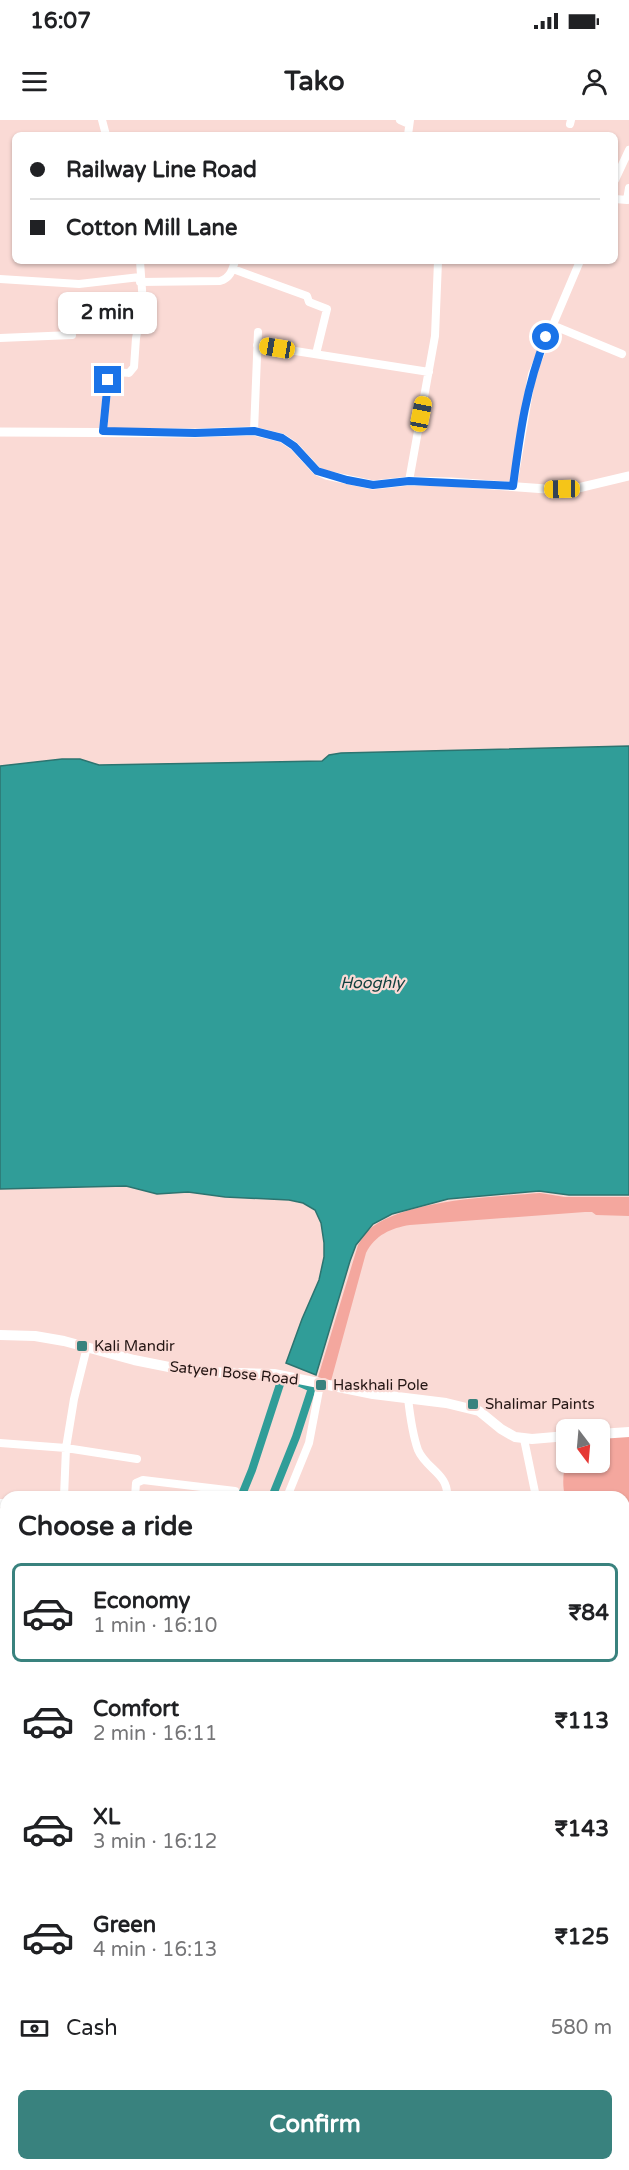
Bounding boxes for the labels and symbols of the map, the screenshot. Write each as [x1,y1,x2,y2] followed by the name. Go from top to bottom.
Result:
[58,293,158,335] callout: 2 min
[532,323,559,350] route start
[258,336,296,360] car
[94,366,121,393] route end
[409,395,433,433] car
[544,480,580,498] car
[340,973,406,993] water label: Hooghly
[94,1337,175,1355] place label: Kali Mandir
[75,1339,89,1353] marker: Kali Mandir
[169,1357,299,1389] street label: Satyen Bose Road
[333,1376,428,1394] place label: Haskhali Pole
[314,1378,328,1392] marker: Haskhali Pole
[485,1395,595,1413] place label: Shalimar Paints
[466,1397,480,1411] marker: Shalimar Paints
[556,1419,610,1473] north arrow

